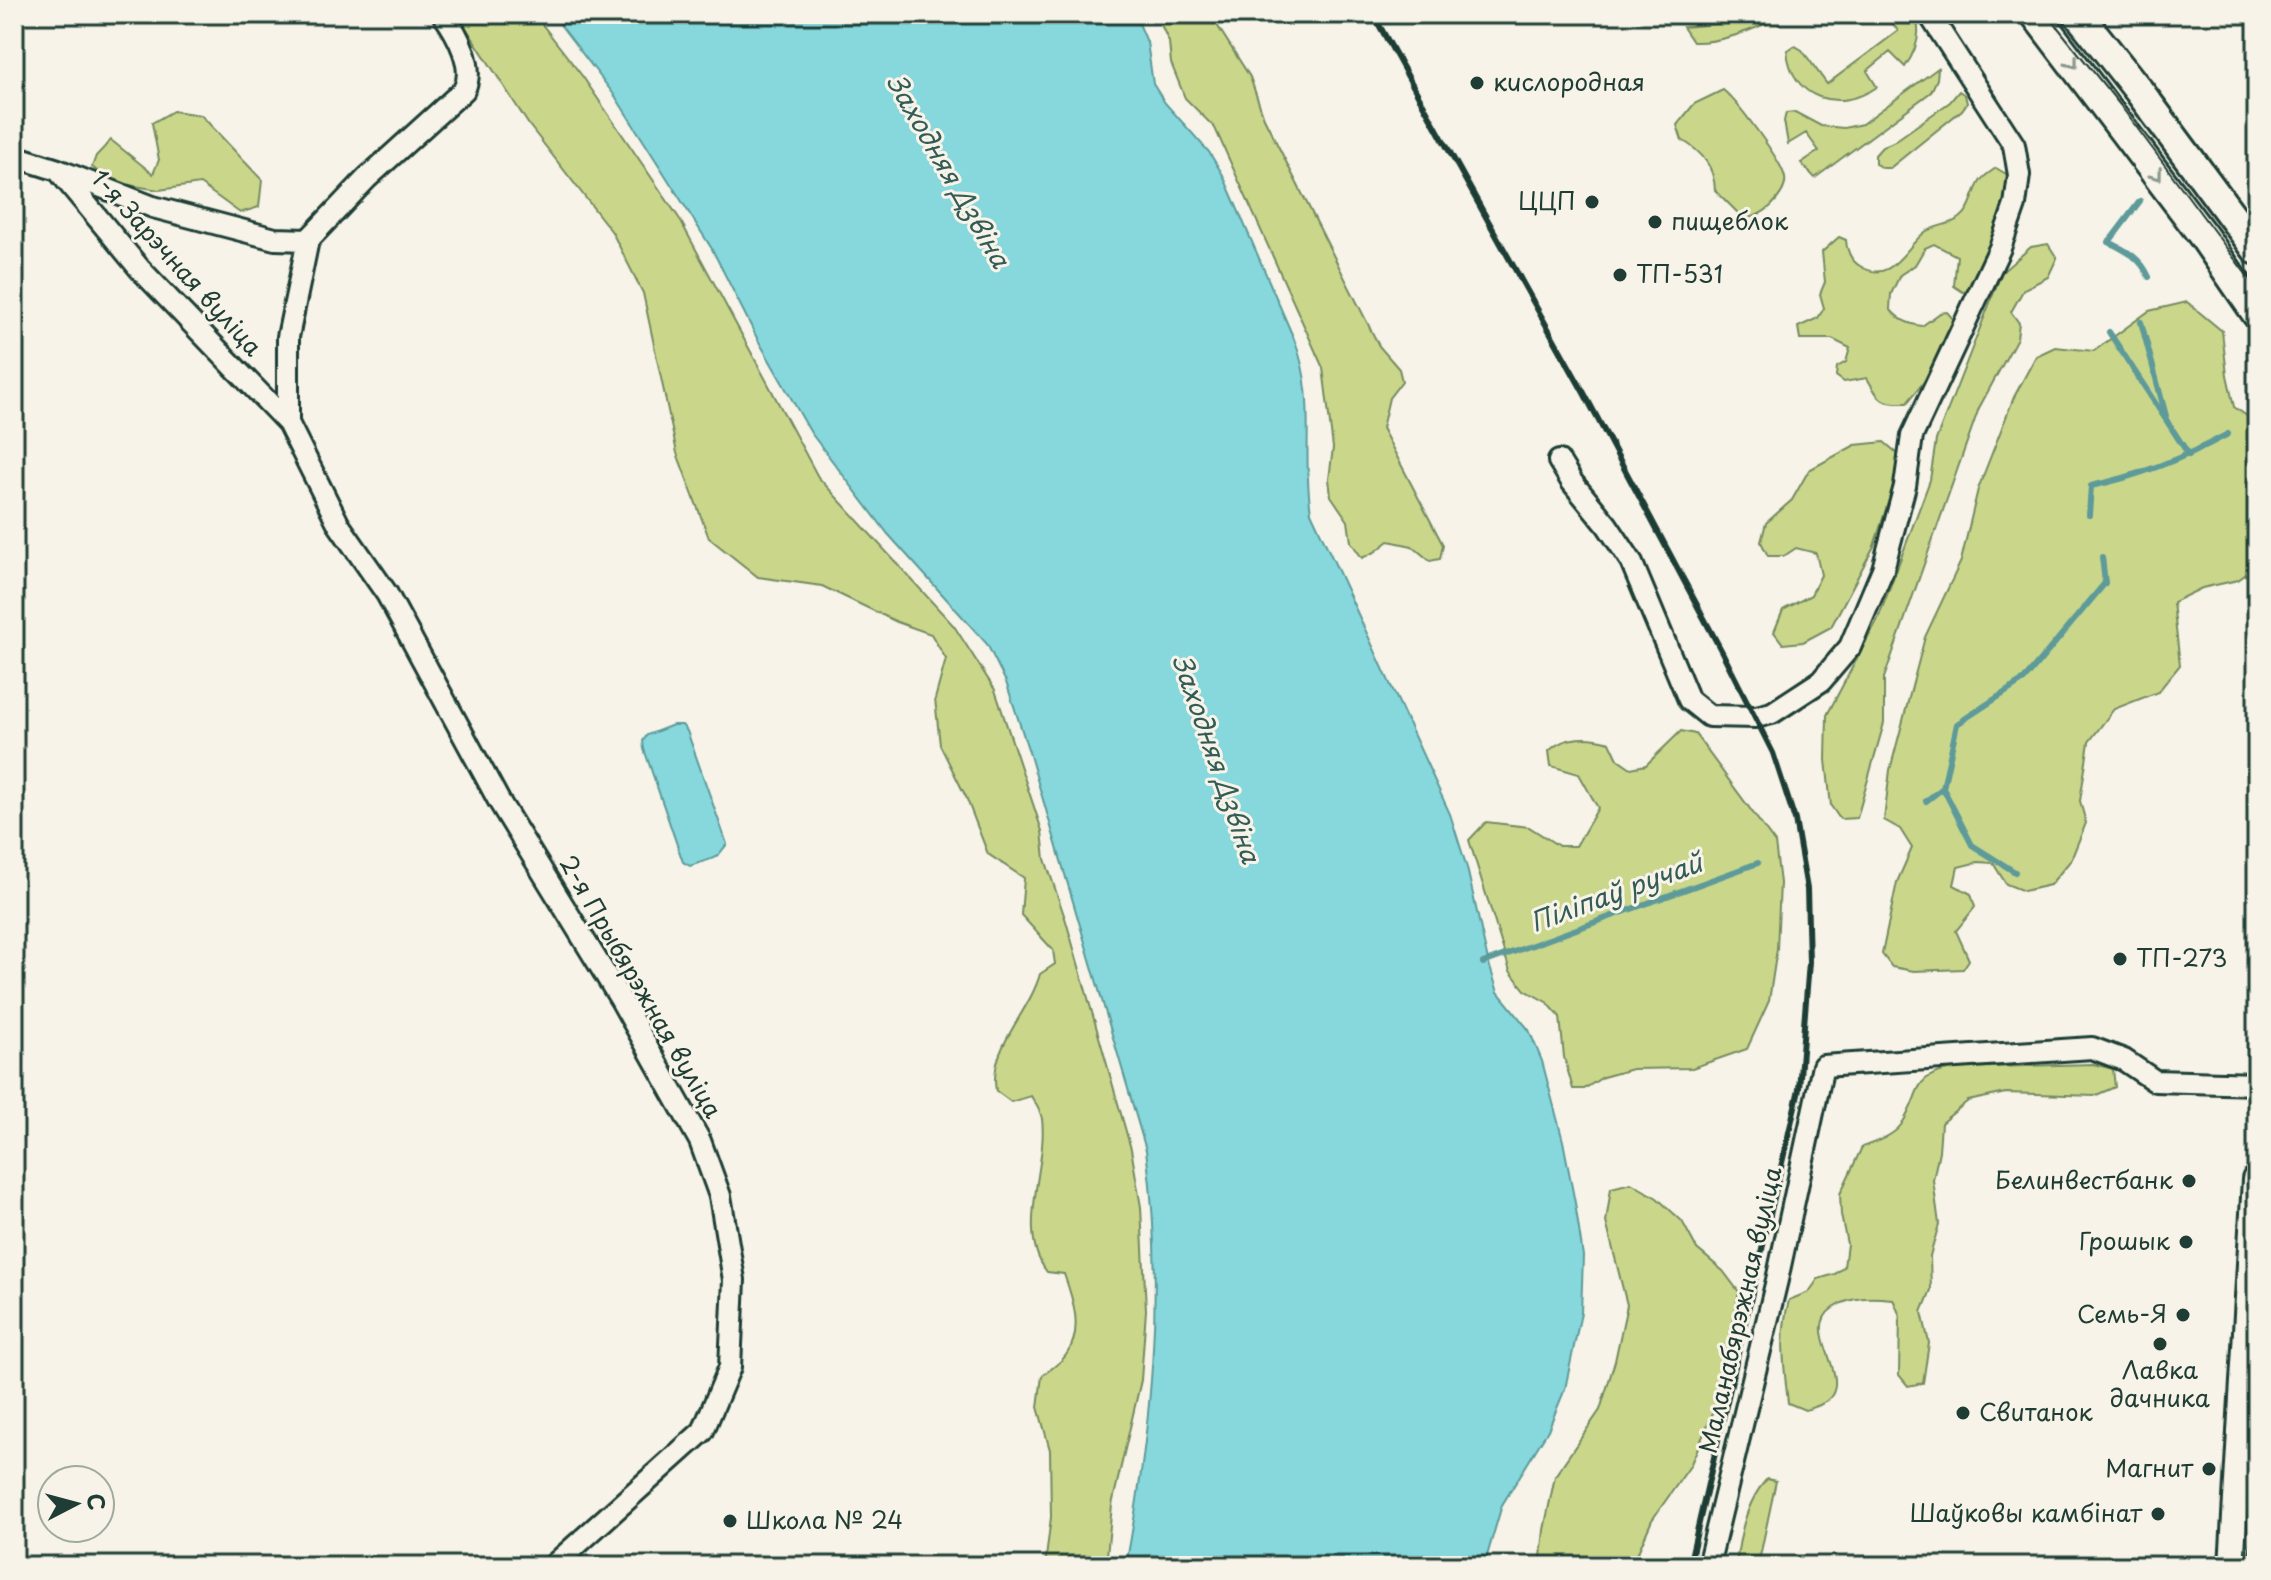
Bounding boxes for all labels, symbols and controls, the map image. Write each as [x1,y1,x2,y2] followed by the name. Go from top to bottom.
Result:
[2063,54,2077,69] one-way arrow
[1493,63,1645,99] place label: кислородная
[878,66,1021,275] water label: Заходняя Дзвіна
[1468,74,1486,92] marker: кислородная
[84,160,272,363] street label: 1-я Зарэчная вуліца
[2148,166,2162,180] one-way arrow
[1518,182,1576,218] place label: ЦЦП
[1583,193,1601,211] marker: ЦЦП
[1671,202,1789,238] place label: пищеблок
[1646,213,1664,231] marker: пищеблок
[1636,255,1723,291] place label: ТП-531
[1611,266,1629,284] marker: ТП-531
[1163,649,1272,869] water label: Заходняя Дзвіна
[1524,841,1710,941] water label: Піліпаў ручай
[551,848,732,1125] street label: 2-я Прыбярэжная вуліца
[2136,939,2227,975] place label: ТП-273
[2111,950,2129,968] marker: ТП-273
[1995,1161,2174,1197] place label: Белинвестбанк
[1689,1162,1790,1456] street label: Маланабярэжная вуліца
[2180,1172,2198,1190] marker: Белинвестбанк
[2079,1222,2171,1258] place label: Грошык
[2177,1233,2195,1251] marker: Грошык
[2077,1295,2167,1331] place label: Семь-Я
[2174,1306,2192,1324] marker: Семь-Я
[2151,1335,2169,1353] marker: Лавка дачника
[2110,1351,2210,1415] place label: Лавка дачника
[1979,1393,2094,1429] place label: Свитанок
[1954,1404,1972,1422] marker: Свитанок
[2105,1449,2194,1485] place label: Магнит
[2200,1460,2218,1478] marker: Магнит
[36,1464,116,1544] north arrow
[80,1492,115,1512] text: С
[1909,1494,2143,1530] place label: Шаўковы камбінат
[746,1501,903,1537] place label: Школа № 24
[2149,1505,2167,1523] marker: Шаўковы камбінат
[721,1512,739,1530] marker: Школа № 24

